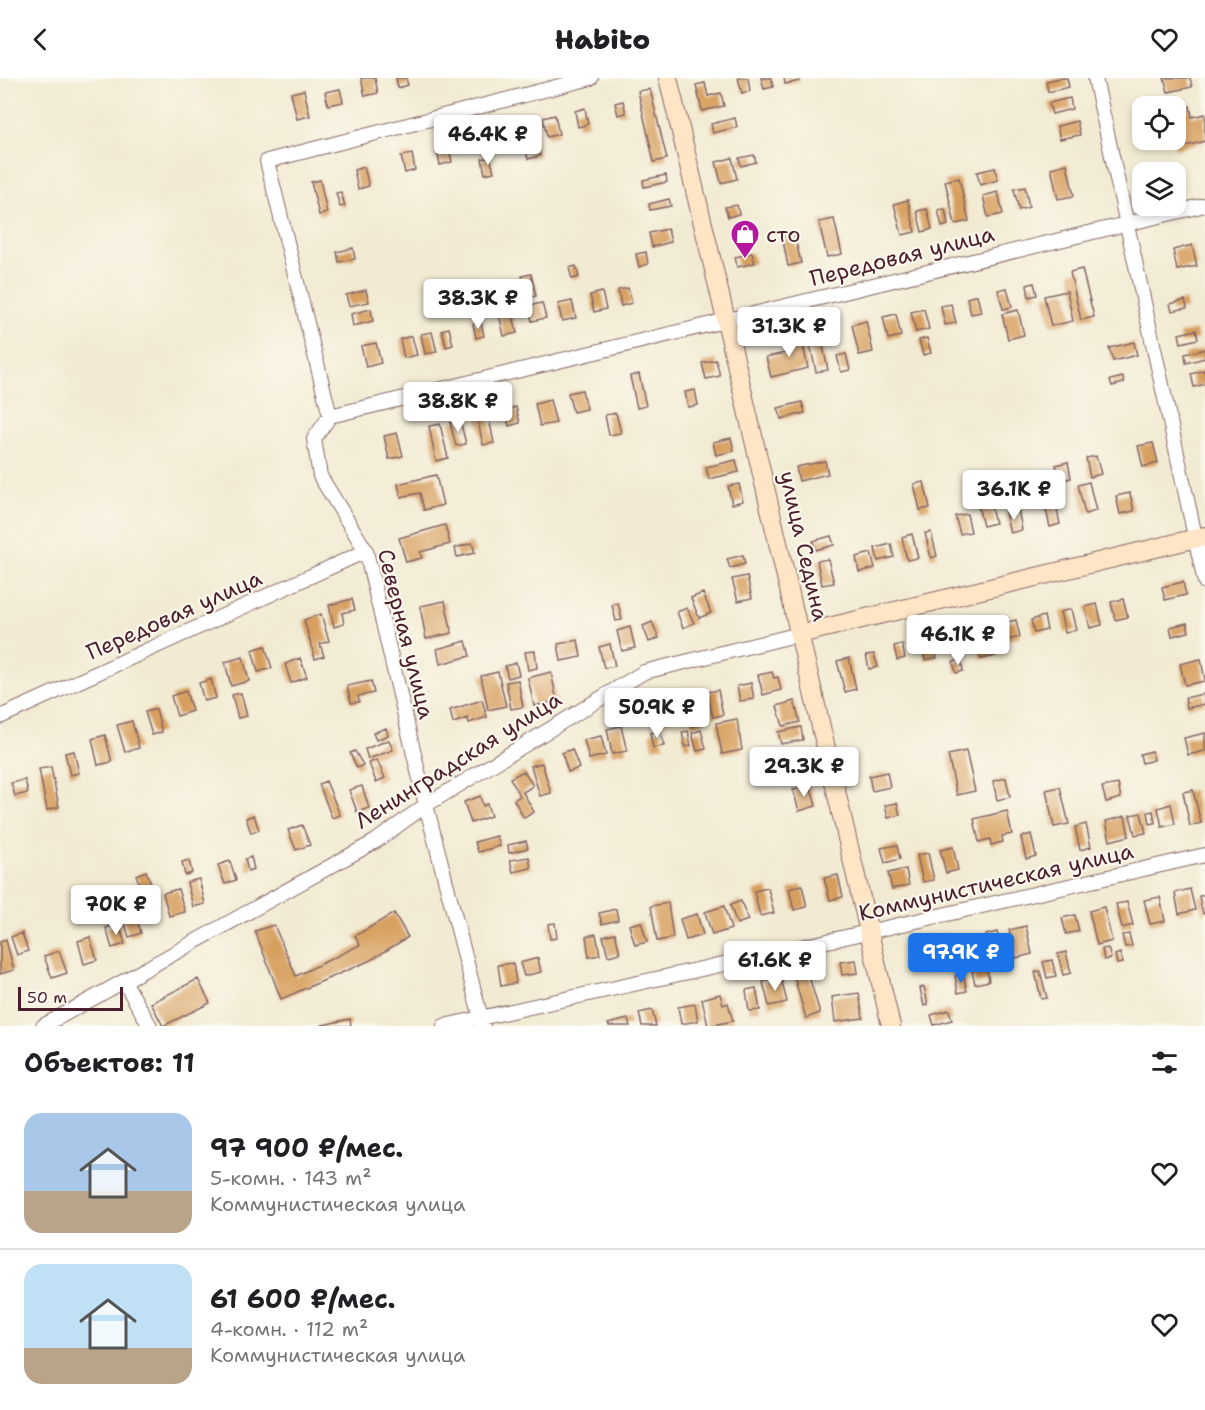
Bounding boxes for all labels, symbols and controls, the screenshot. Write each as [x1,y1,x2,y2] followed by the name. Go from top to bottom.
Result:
[555,21,650,58] text: Habito
[24,23,57,56] icon: back
[1148,23,1181,56] icon: heart
[1132,96,1186,216] map controls
[1132,96,1186,150] button: locate
[433,115,543,166] pin: 46.4K ₽
[448,121,528,147] text: 46.4K ₽
[1132,162,1186,216] button: layers
[729,218,761,260] shop icon: сто
[807,219,998,293] street label: Передовая улица
[766,220,800,249] place label: сто
[423,279,533,330] pin: 38.3K ₽
[437,285,519,311] text: 38.3K ₽
[734,307,844,358] pin: 31.3K ₽
[751,313,827,339] text: 31.3K ₽
[403,382,513,433] pin: 38.8K ₽
[417,388,499,414] text: 38.8K ₽
[773,468,835,624] street label: улица Седина
[959,470,1069,521] pin: 36.1K ₽
[976,476,1052,502] text: 36.1K ₽
[371,546,441,722] street label: Северная улица
[82,563,267,667] street label: Передовая улица
[903,615,1013,666] pin: 46.1K ₽
[921,621,995,647] text: 46.1K ₽
[349,684,567,835] street label: Ленинградская улица
[602,688,712,739] pin: 50.9K ₽
[619,694,695,720] text: 50.9K ₽
[749,747,859,798] pin: 29.3K ₽
[764,753,844,779] text: 29.3K ₽
[856,836,1136,928] street label: Коммунистическая улица
[74,885,158,936] pin: 70K ₽
[85,891,147,917] text: 70K ₽
[906,933,1016,984] pin: 97.9K ₽
[922,939,1000,965] text: 97.9K ₽
[720,941,830,992] pin: 61.6K ₽
[738,947,812,973] text: 61.6K ₽
[18,984,123,1012] scale bar
[27,987,67,1008] text: 50 m
[24,1045,195,1080] text: Объектов: 11
[1148,1046,1181,1079] icon: filters
[210,1130,403,1165] text: 97 900 ₽/мес.
[72,1137,144,1209] icon: home
[1148,1157,1181,1190] icon: heart
[210,1165,371,1191] text: 5-комн. · 143 m²
[210,1191,466,1217] text: Коммунистическая улица
[210,1281,395,1316] text: 61 600 ₽/мес.
[72,1288,144,1360] icon: home
[1148,1308,1181,1341] icon: heart
[210,1316,368,1342] text: 4-комн. · 112 m²
[210,1342,466,1368] text: Коммунистическая улица

